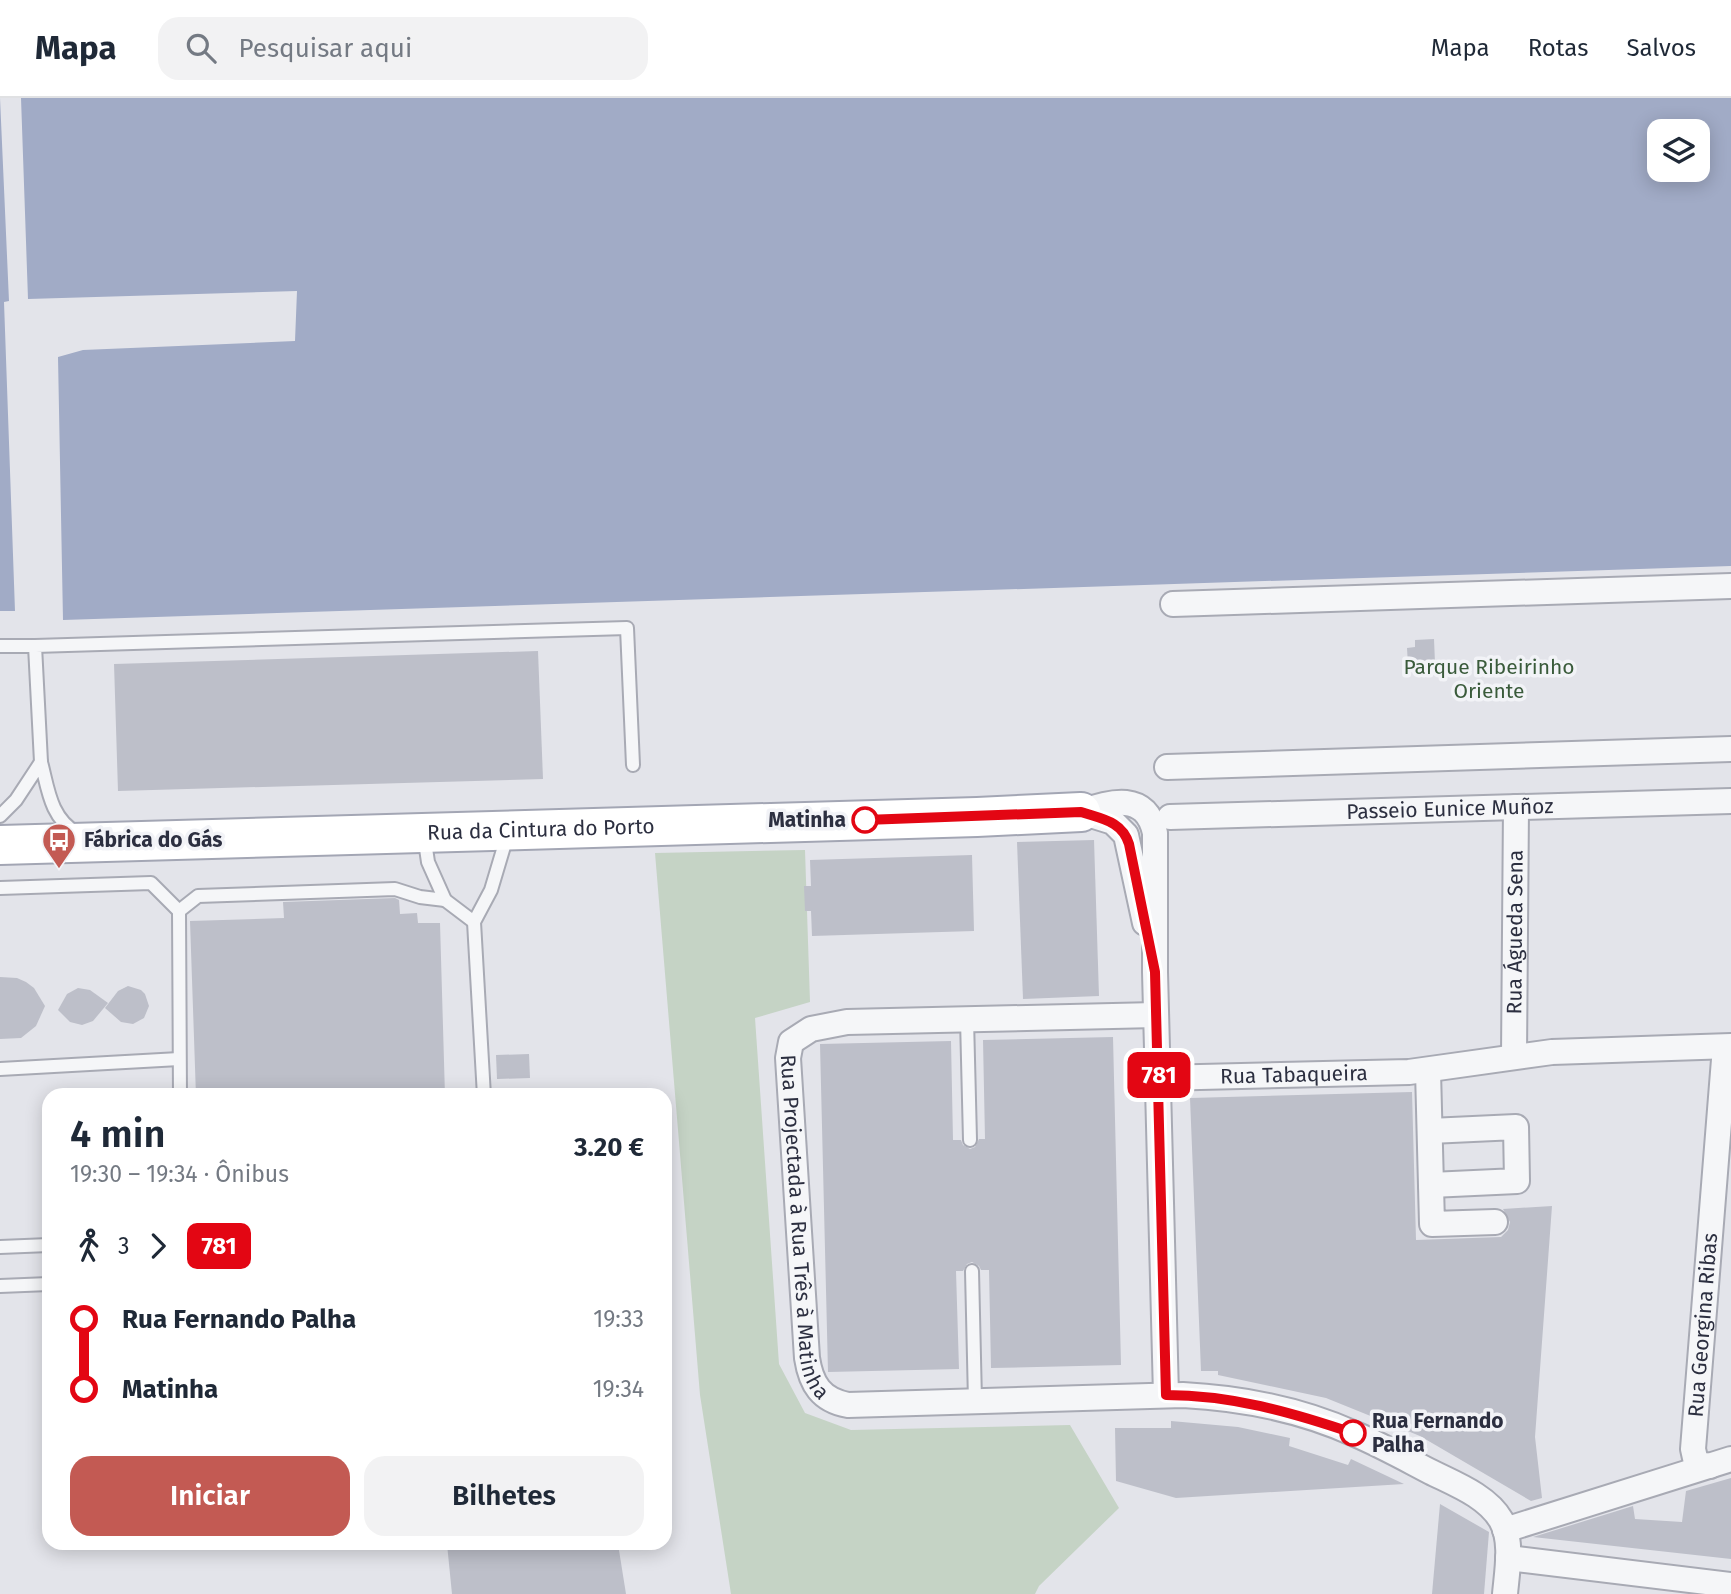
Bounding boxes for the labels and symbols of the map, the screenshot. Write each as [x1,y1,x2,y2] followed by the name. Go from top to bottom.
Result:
[1403,654,1575,704] park label: Parque Ribeirinho Oriente
[1346,793,1554,825] street label: Passeio Eunice Muñoz
[768,807,846,833] place label: Matinha
[852,807,878,833] marker: Matinha
[427,813,655,846] street label: Rua da Cintura do Porto
[40,821,78,870] bus stop icon: Fábrica do Gás
[84,827,223,853] place label: Fábrica do Gás
[1501,850,1529,1014] street label: Rua Águeda Sena
[1119,1052,1199,1098] line badge: 781
[775,1054,835,1405] street label: Rua Projectada à Rua Três à Matinha
[1220,1060,1368,1090] street label: Rua Tabaqueira
[1683,1232,1723,1418] street label: Rua Georgina Ribas
[1372,1408,1504,1458] place label: Rua Fernando Palha
[1340,1420,1366,1446] marker: Rua Fernando Palha

